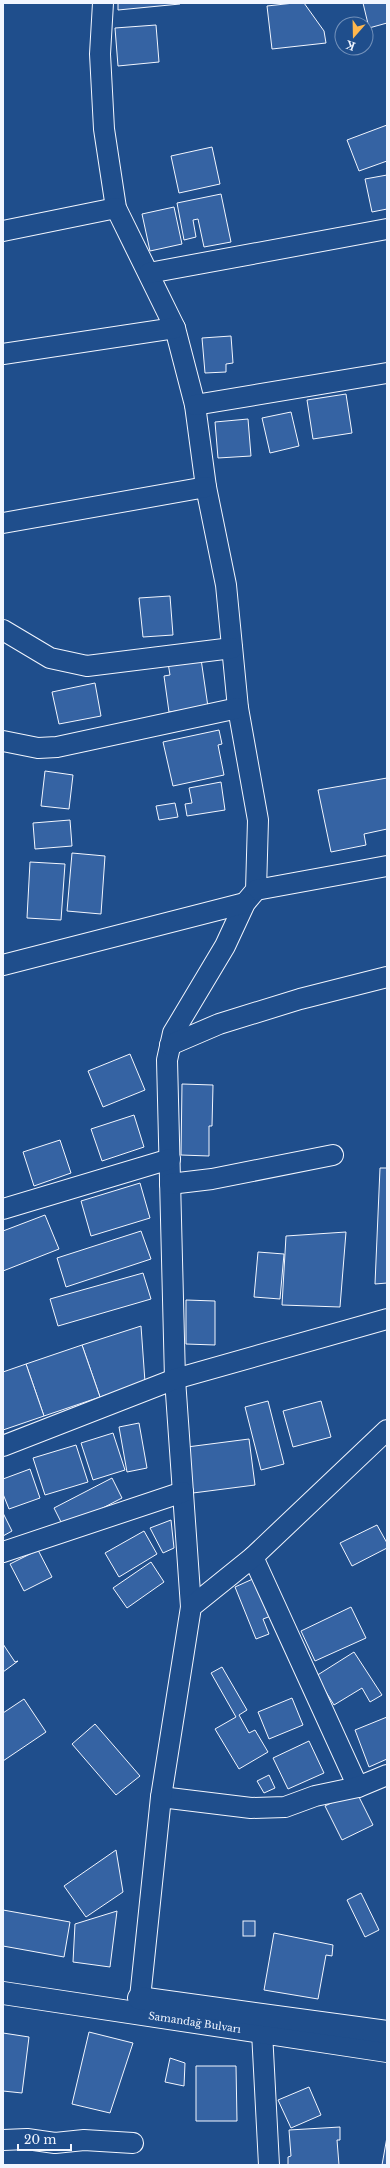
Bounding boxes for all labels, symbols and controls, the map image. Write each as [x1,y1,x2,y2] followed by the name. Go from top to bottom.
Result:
[334,16,374,56] north arrow
[343,37,357,54] text: K
[148,2009,243,2035] street label: Samandağ Bulvarı
[18,2126,71,2152] scale bar
[24,2132,56,2147] text: 20 m

